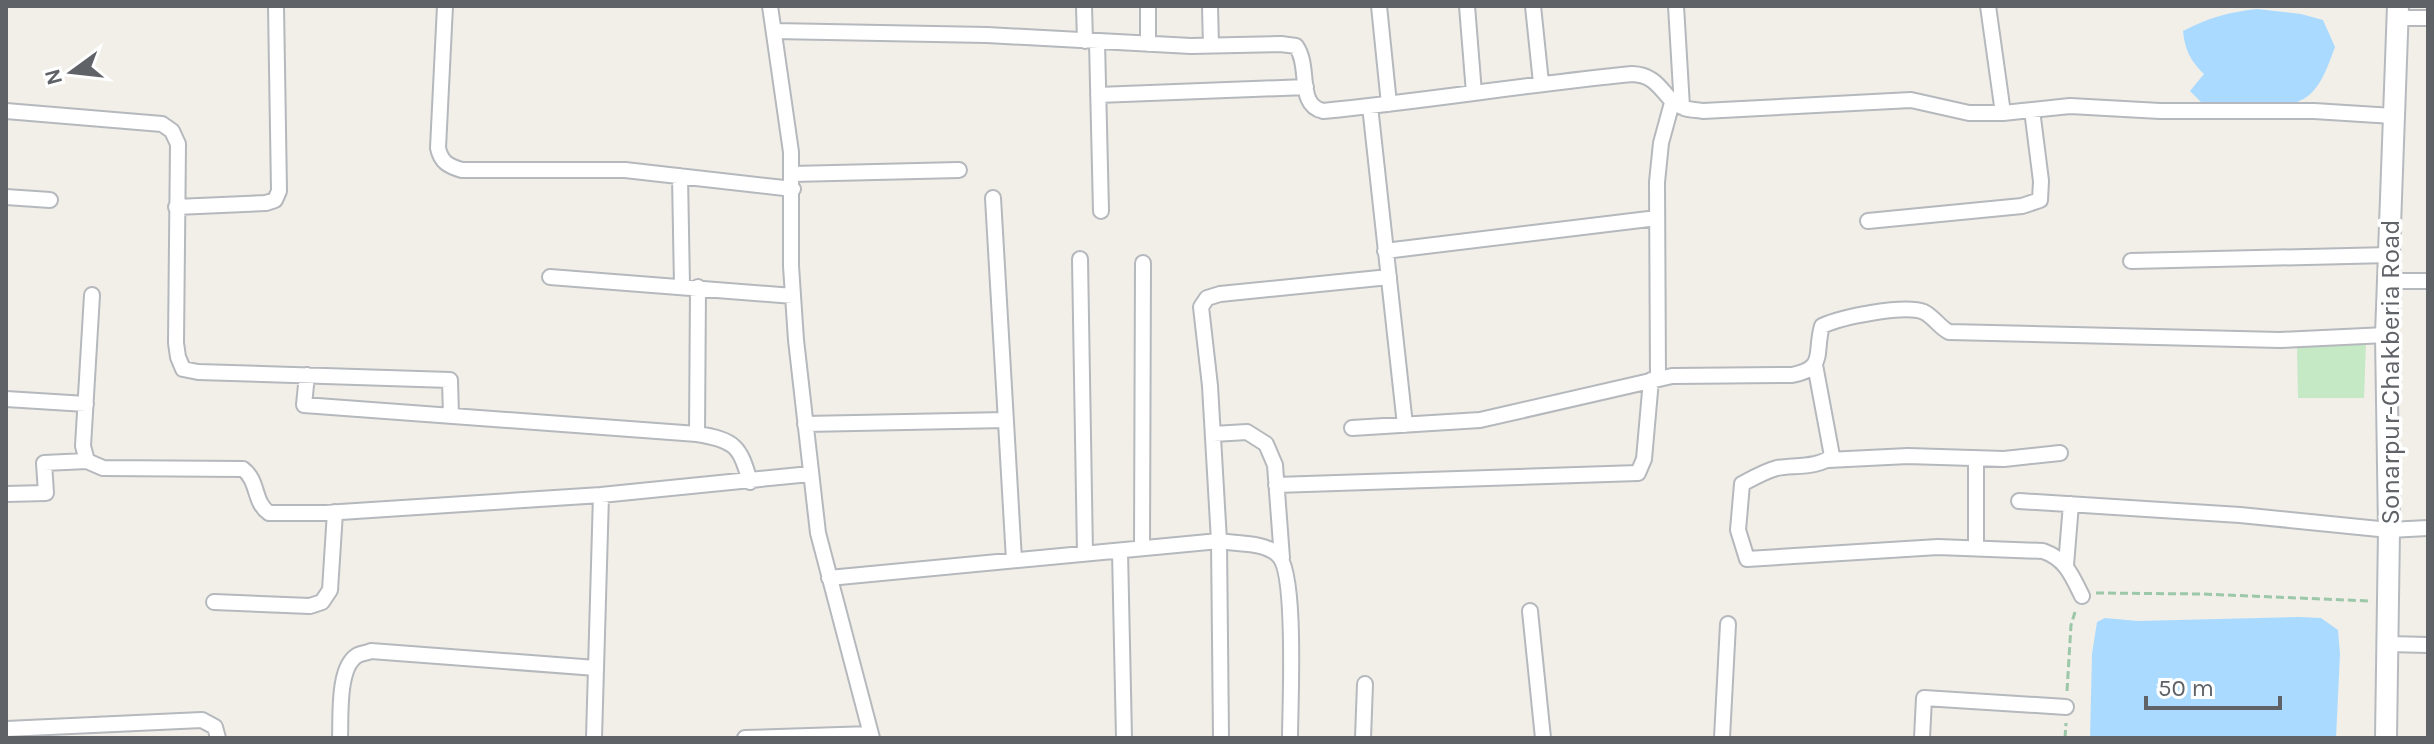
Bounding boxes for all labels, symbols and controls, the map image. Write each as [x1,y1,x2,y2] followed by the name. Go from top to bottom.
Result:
[32,32,112,112] north arrow
[39,66,68,88] text: N
[2375,219,2406,525] street label: Sonarpur-Chakberia Road
[2146,660,2280,710] scale bar
[2158,674,2214,702] text: 50 m

